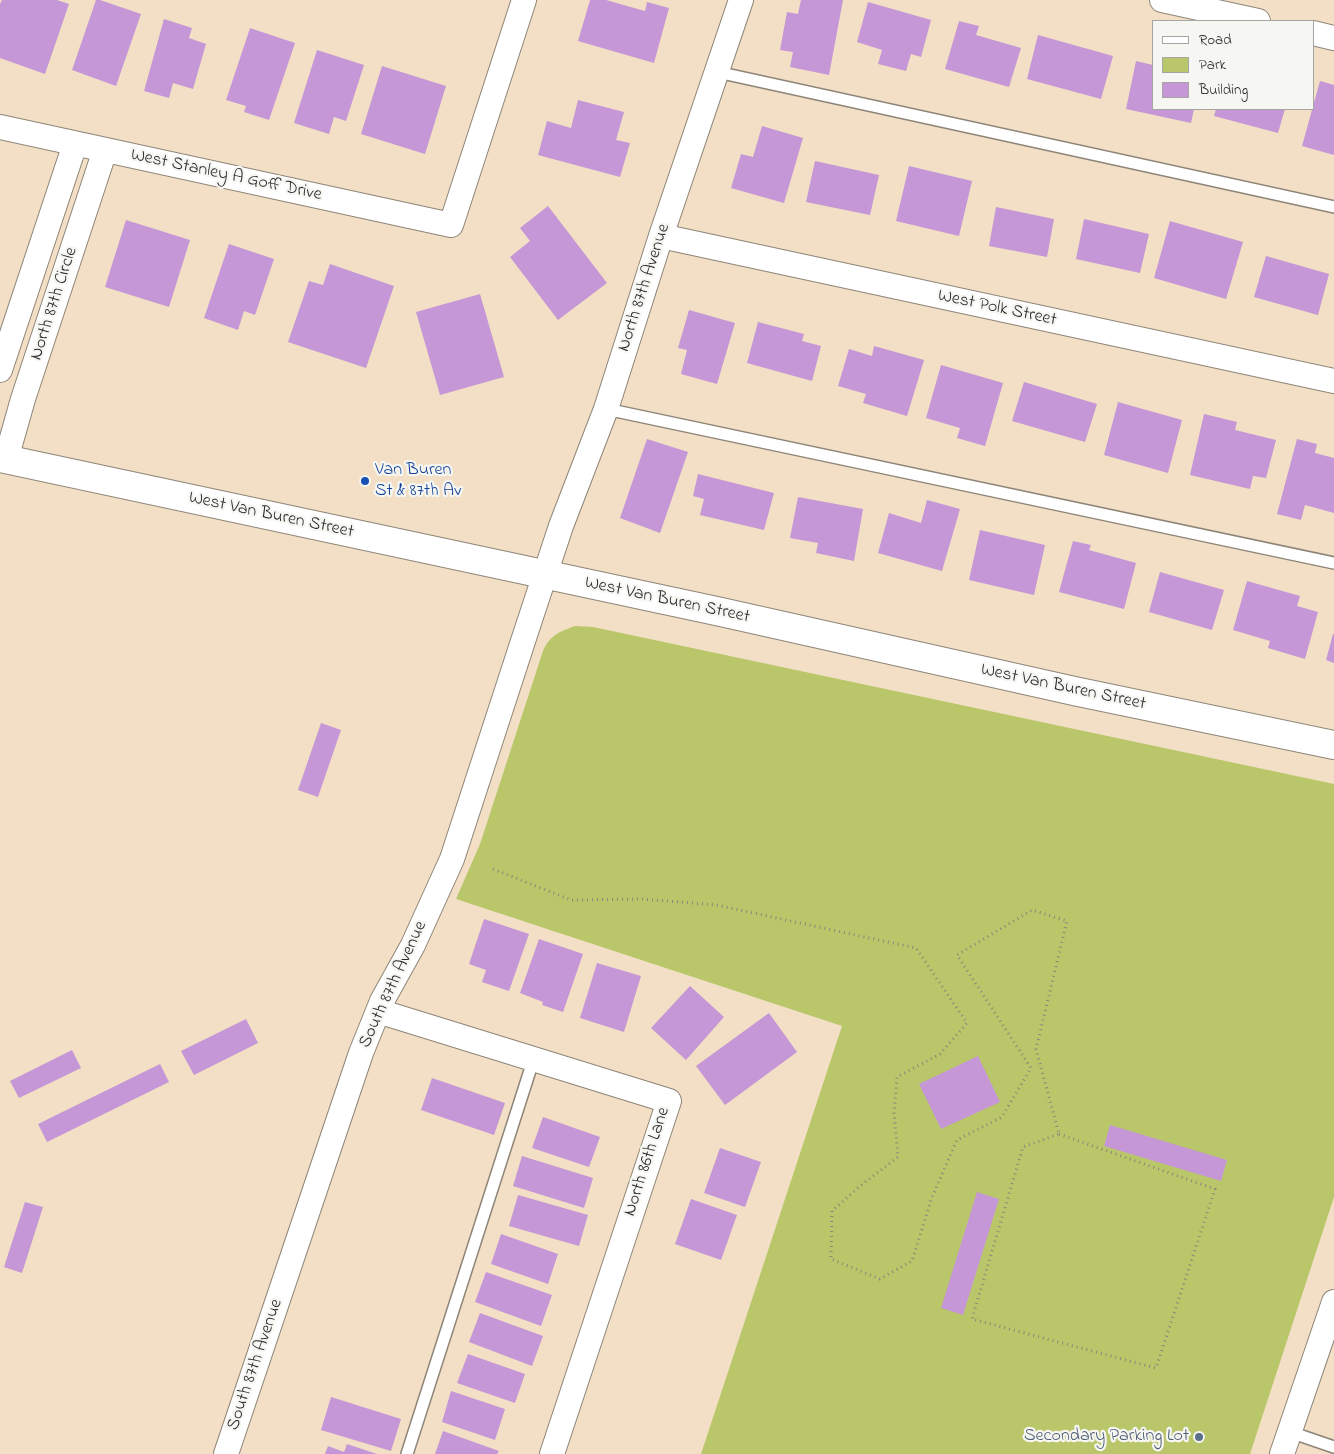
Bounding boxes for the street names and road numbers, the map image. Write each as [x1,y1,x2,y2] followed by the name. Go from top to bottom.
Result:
[129,145,323,207] street label: West Stanley A Goff Drive
[614,221,676,355] street label: North 87th Avenue
[27,245,83,363] street label: North 87th Circle
[936,286,1058,332] street label: West Polk Street
[187,488,355,544] street label: West Van Buren Street
[583,573,751,629] street label: West Van Buren Street
[979,660,1147,716] street label: West Van Buren Street
[355,918,433,1052] street label: South 87th Avenue
[620,1105,676,1219] street label: North 86th Lane
[223,1297,289,1433] street label: South 87th Avenue

